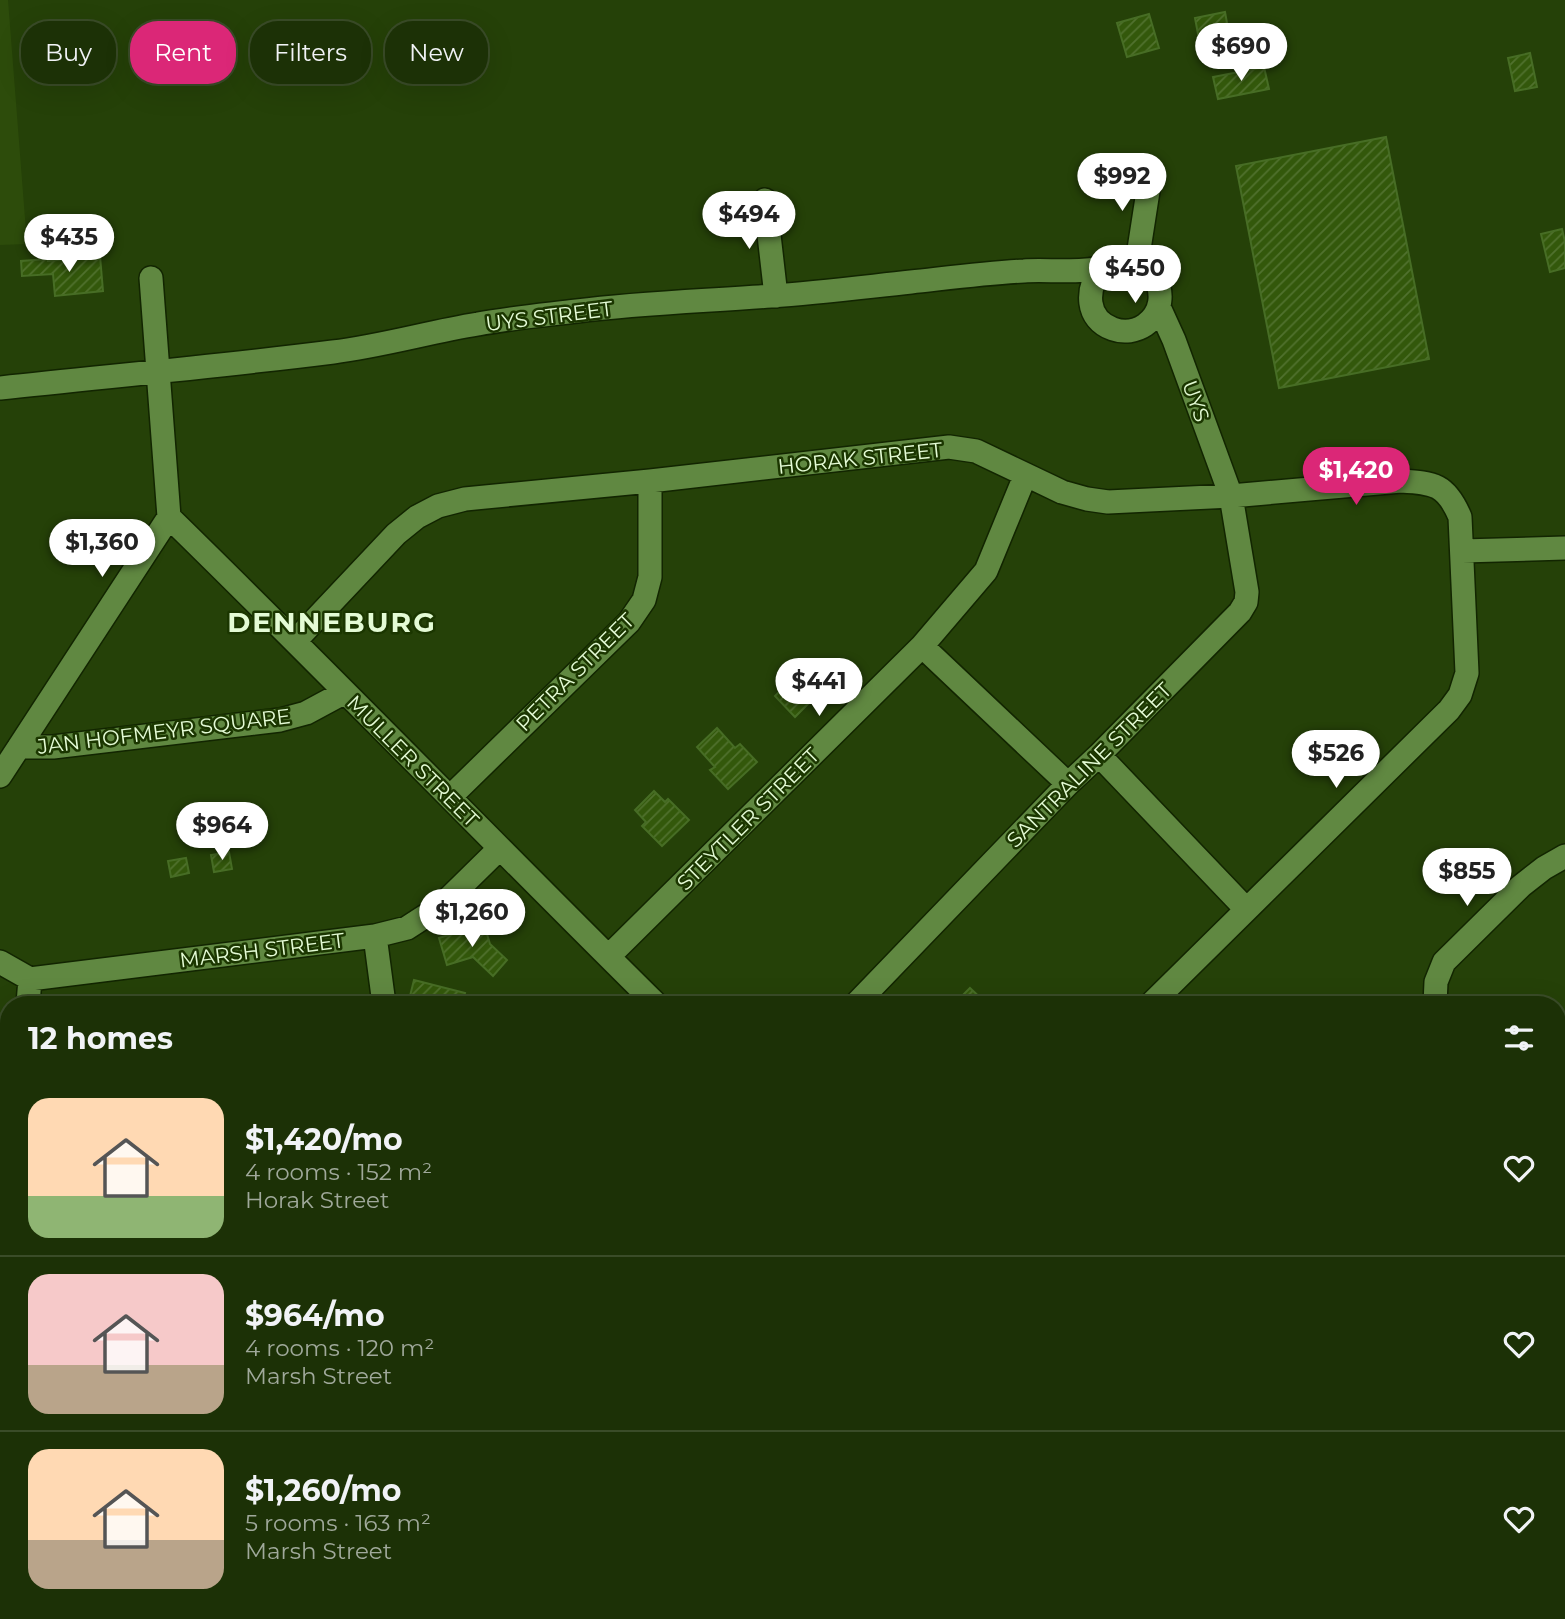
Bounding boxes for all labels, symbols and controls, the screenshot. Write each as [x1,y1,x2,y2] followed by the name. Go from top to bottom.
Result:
[21,21,116,84] chip: Buy
[130,21,236,84] chip: Rent
[250,21,371,84] chip: Filters
[385,21,488,84] chip: New
[1200,24,1282,83] pin: $690
[1211,32,1271,60] text: $690
[1081,154,1163,213] pin: $992
[1093,162,1151,190] text: $992
[708,191,790,251] pin: $494
[718,200,780,228] text: $494
[28,215,110,274] pin: $435
[40,223,98,251] text: $435
[1094,246,1176,305] pin: $450
[1105,254,1165,282] text: $450
[484,296,614,336] street label: UYS STREET
[1177,377,1215,425] street label: UYS
[776,437,944,479] street label: HORAK STREET
[1299,448,1413,507] pin: $1,420
[1319,456,1393,484] text: $1,420
[45,520,159,579] pin: $1,360
[65,528,139,556] text: $1,360
[227,605,437,639] district label: DENNEBURG
[511,608,639,736] street label: PETRA STREET
[778,658,860,718] pin: $441
[791,667,847,695] text: $441
[1001,677,1177,853] street label: SANTRALINE STREET
[342,690,484,832] street label: MULLER STREET
[35,703,292,759] street label: JAN HOFMEYR SQUARE
[1295,730,1377,790] pin: $526
[1308,739,1364,767] text: $526
[672,743,824,895] street label: STEYTLER STREET
[181,802,263,862] pin: $964
[192,811,252,839] text: $964
[1426,848,1508,908] pin: $855
[1438,857,1496,885] text: $855
[415,890,529,949] pin: $1,260
[435,898,509,926] text: $1,260
[178,927,346,973] street label: MARSH STREET
[1500,1019,1538,1057] icon: filters
[28,1020,173,1057] text: 12 homes
[245,1121,403,1158] text: $1,420/mo
[84,1126,168,1210] icon: home
[1500,1149,1538,1187] icon: heart
[245,1158,432,1186] text: 4 rooms · 152 m²
[245,1186,389,1214] text: Horak Street
[245,1297,385,1334] text: $964/mo
[84,1302,168,1386] icon: home
[1500,1325,1538,1363] icon: heart
[245,1334,434,1362] text: 4 rooms · 120 m²
[245,1362,392,1390] text: Marsh Street
[245,1472,401,1509] text: $1,260/mo
[84,1477,168,1561] icon: home
[1500,1500,1538,1538] icon: heart
[245,1509,431,1537] text: 5 rooms · 163 m²
[245,1537,392,1565] text: Marsh Street

